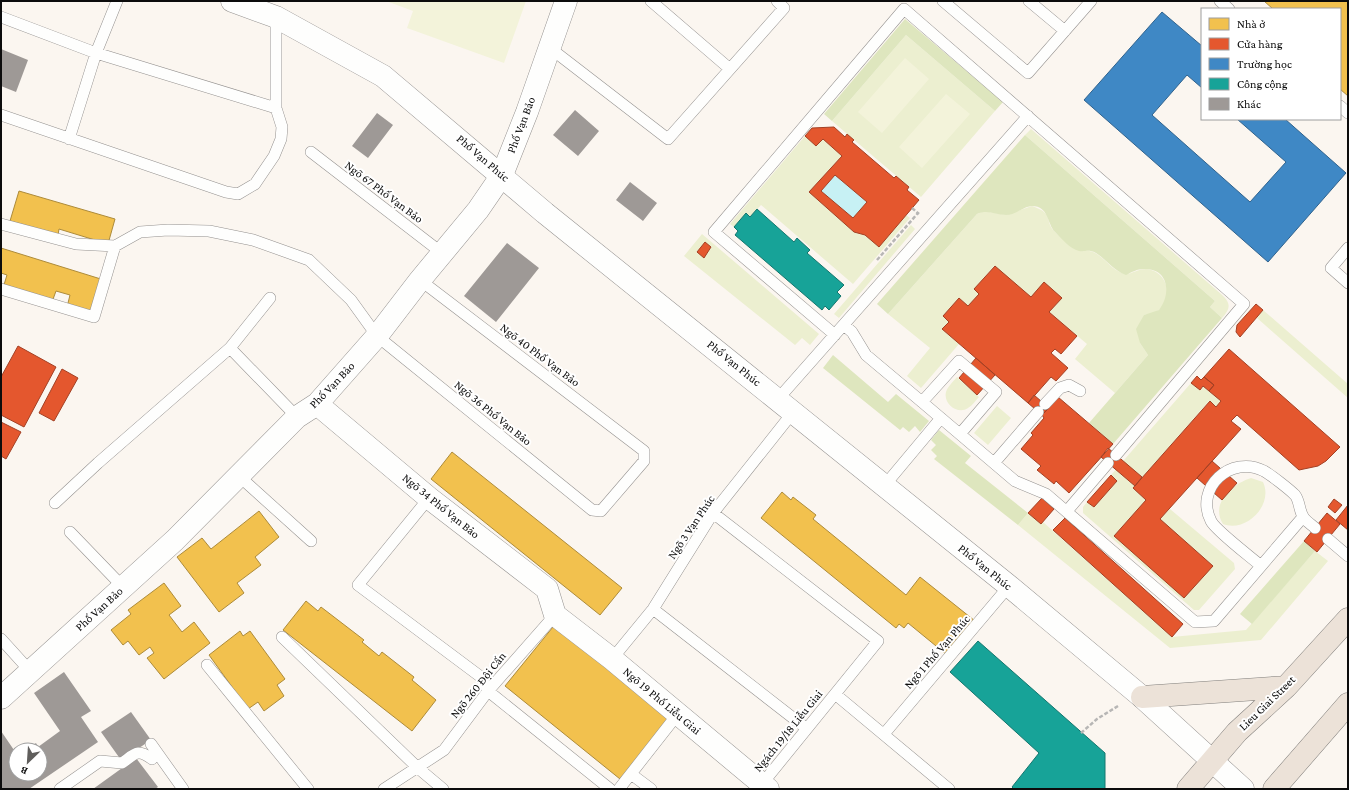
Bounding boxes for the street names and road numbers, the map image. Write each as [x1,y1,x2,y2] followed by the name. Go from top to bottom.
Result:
[504,95,538,155] street label: Phố Vạn Bảo
[454,131,512,185] street label: Phố Vạn Phúc
[342,158,426,226] street label: Ngõ 67 Phố Vạn Bảo
[497,320,583,390] street label: Ngõ 40 Phố Vạn Bảo
[704,337,764,389] street label: Phố Vạn Phúc
[306,359,358,411] street label: Phố Vạn Bảo
[452,378,534,448] street label: Ngõ 36 Phố Vạn Bảo
[400,471,482,541] street label: Ngõ 34 Phố Vạn Bảo
[665,492,718,562] street label: Ngõ 3 Vạn Phúc
[955,541,1015,593] street label: Phố Vạn Phúc
[72,584,126,634] street label: Phố Vạn Bảo
[901,612,973,692] street label: Ngõ 1 Phố Vạn Phúc
[447,649,509,721] street label: Ngõ 260 Đội Cấn
[620,664,704,738] street label: Ngõ 19 Phố Liễu Giai
[1236,672,1299,733] street label: Lieu Giai Street
[751,687,825,775] street label: Ngách 19/18 Liễu Giai

